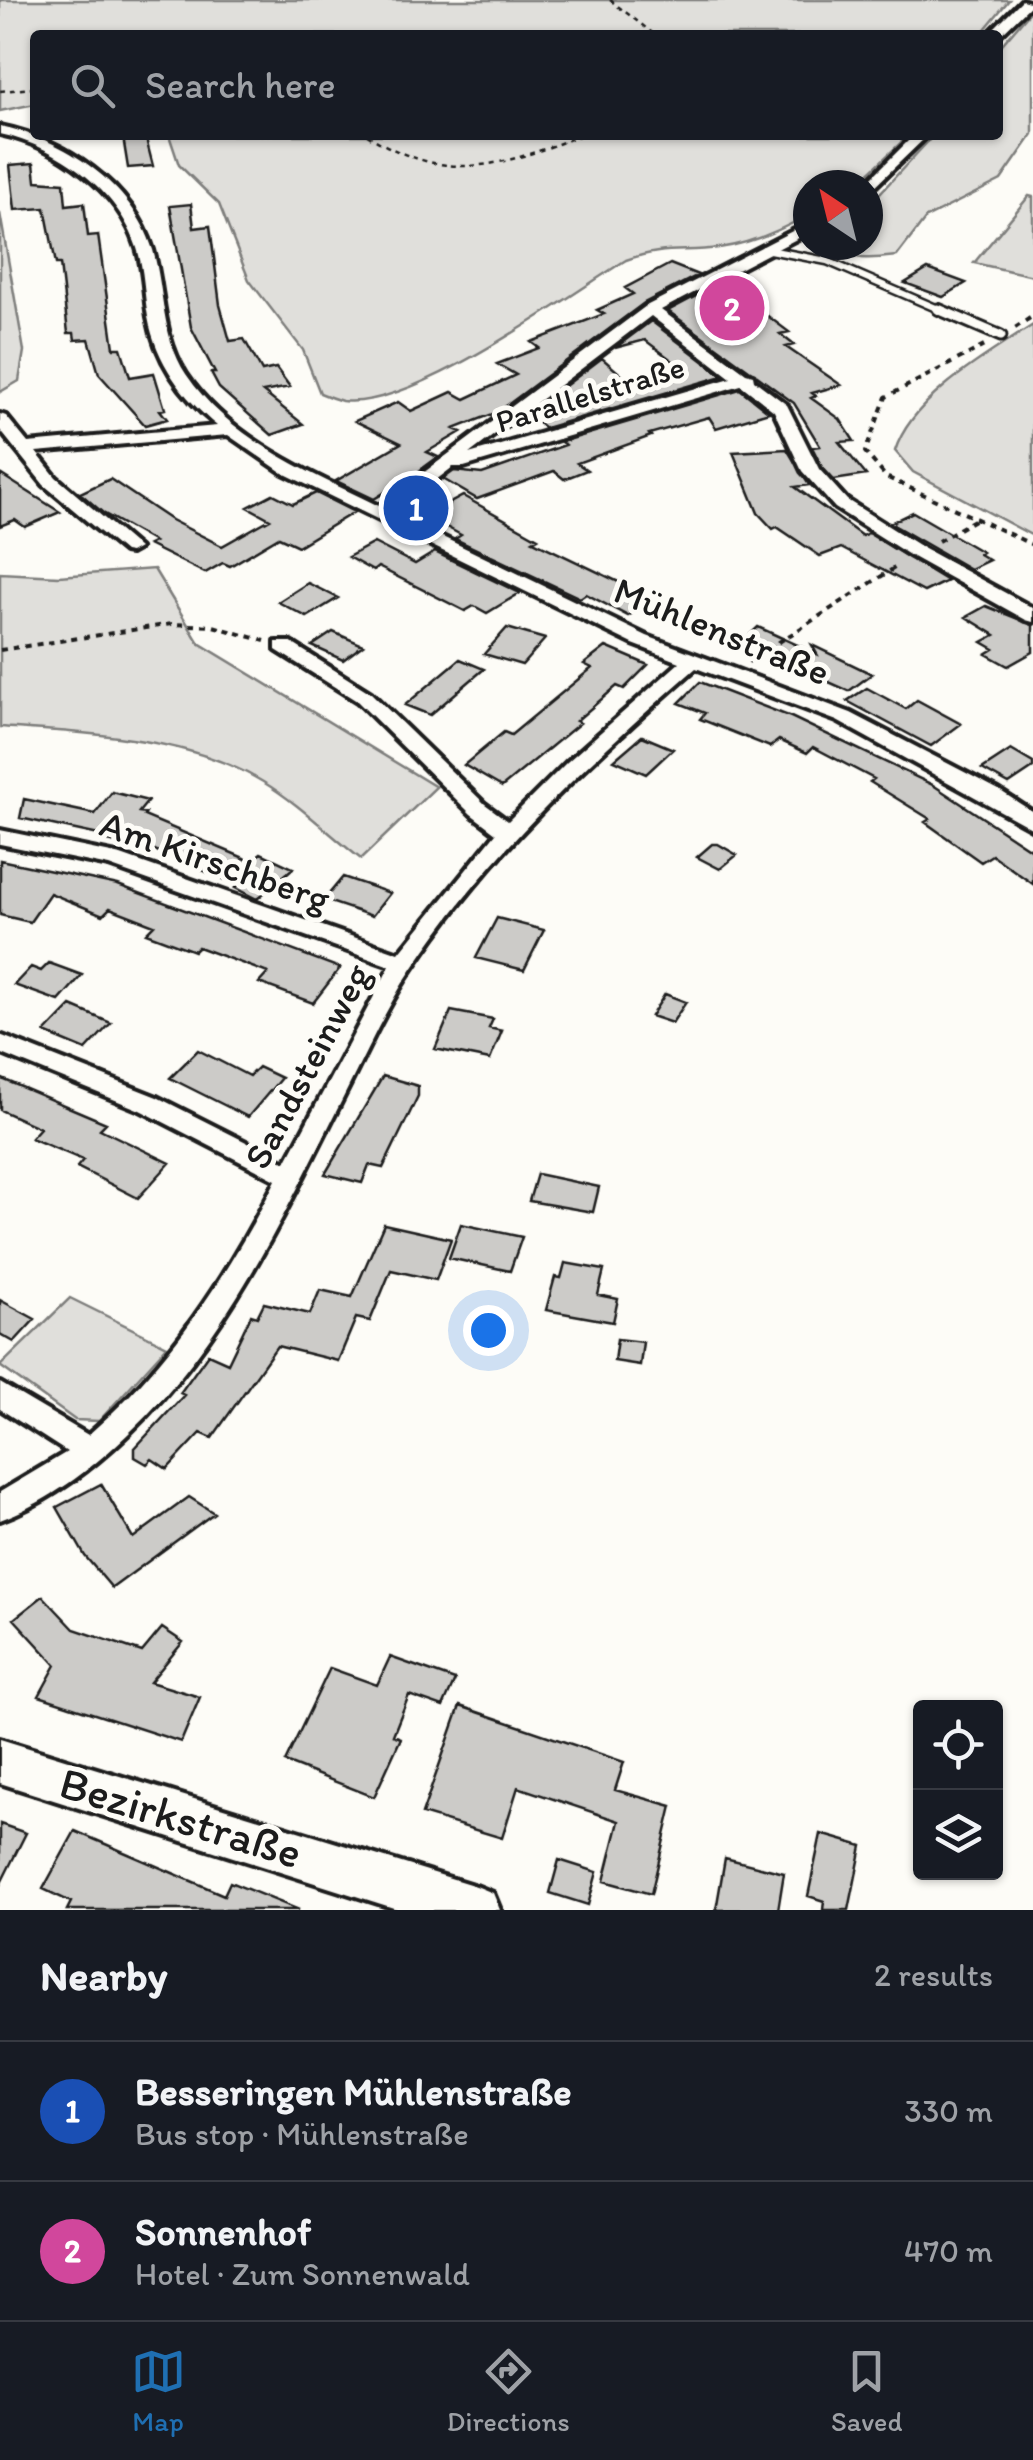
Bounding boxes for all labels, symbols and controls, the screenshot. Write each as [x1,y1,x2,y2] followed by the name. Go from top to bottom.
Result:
[30,30,1003,140] search box
[65,58,120,113] icon: search
[145,62,336,108] text: Search here
[793,170,883,260] north arrow
[700,270,764,346] pin: 2
[491,347,689,441] street label: Parallelstraße
[384,470,448,546] pin: 1
[608,567,836,695] street label: Mühlenstraße
[94,800,337,922] street label: Am Kirschberg
[234,955,381,1176] street label: Sandsteinweg
[463,1305,514,1356] your location
[913,1700,1003,1880] map controls
[913,1700,1003,1790] button: locate
[54,1755,308,1879] street label: Bezirkstraße
[913,1790,1003,1880] button: layers
[40,1950,167,2001] text: Nearby
[874,1956,993,1994] text: 2 results
[135,2069,572,2115] text: Besseringen Mühlenstraße
[65,2092,80,2130] text: 1
[904,2092,993,2130] text: 330 m
[135,2115,469,2153] text: Bus stop · Mühlenstraße
[135,2209,311,2255] text: Sonnenhof
[64,2232,81,2270] text: 2
[904,2232,993,2270] text: 470 m
[135,2255,470,2293] text: Hotel · Zum Sonnenwald
[131,2344,186,2438] tab: Map
[447,2344,570,2438] tab: Directions
[831,2344,902,2438] tab: Saved

